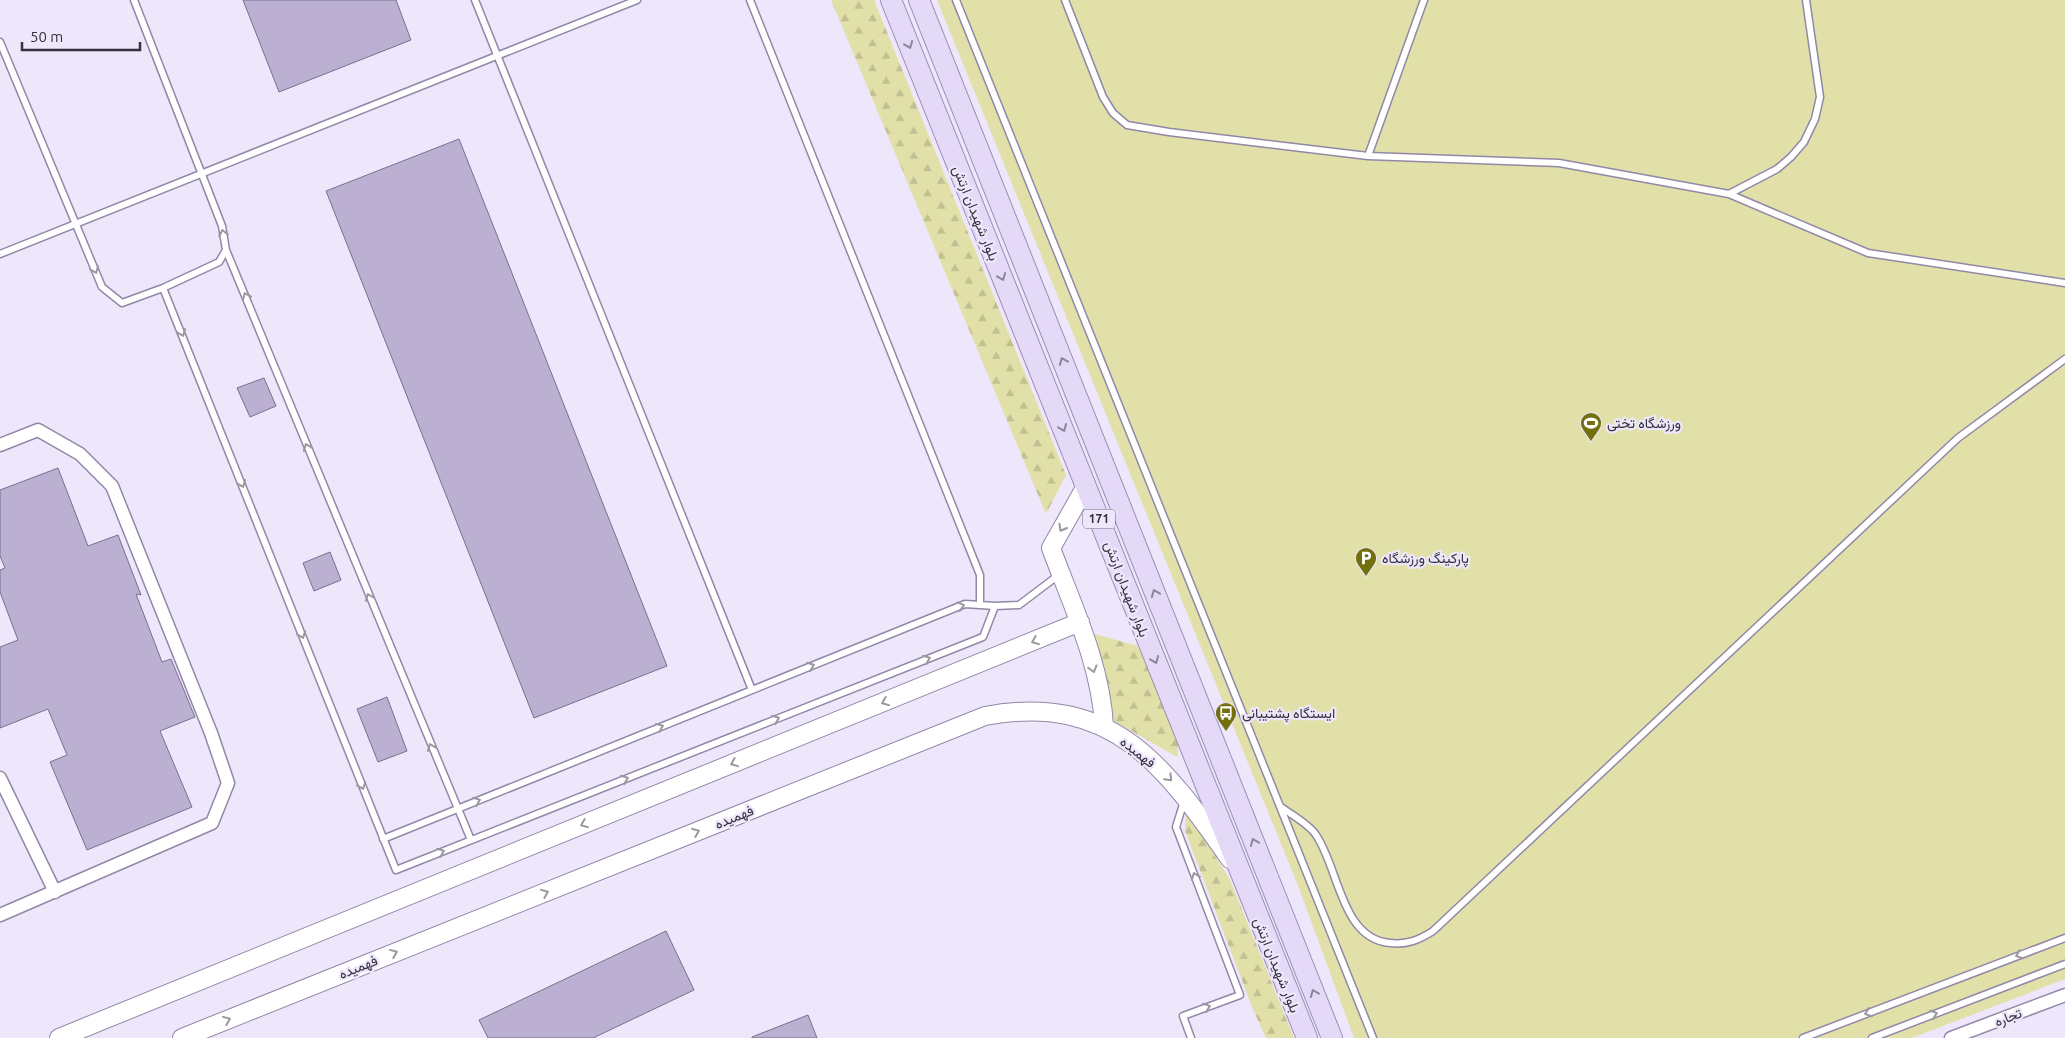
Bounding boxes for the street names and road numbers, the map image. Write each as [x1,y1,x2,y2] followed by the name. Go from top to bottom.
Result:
[949,163,1002,263] street label: بلوار شهیدان ارتش
[1083,509,1115,528] road number: 171
[1100,539,1153,639] street label: بلوار شهیدان ارتش
[1117,733,1159,772] street label: فهمیده
[712,802,756,833] street label: فهمیده
[1250,915,1303,1015] street label: بلوار شهیدان ارتش
[336,952,380,983] street label: فهمیده
[1992,1005,2024,1030] street label: تجاره

